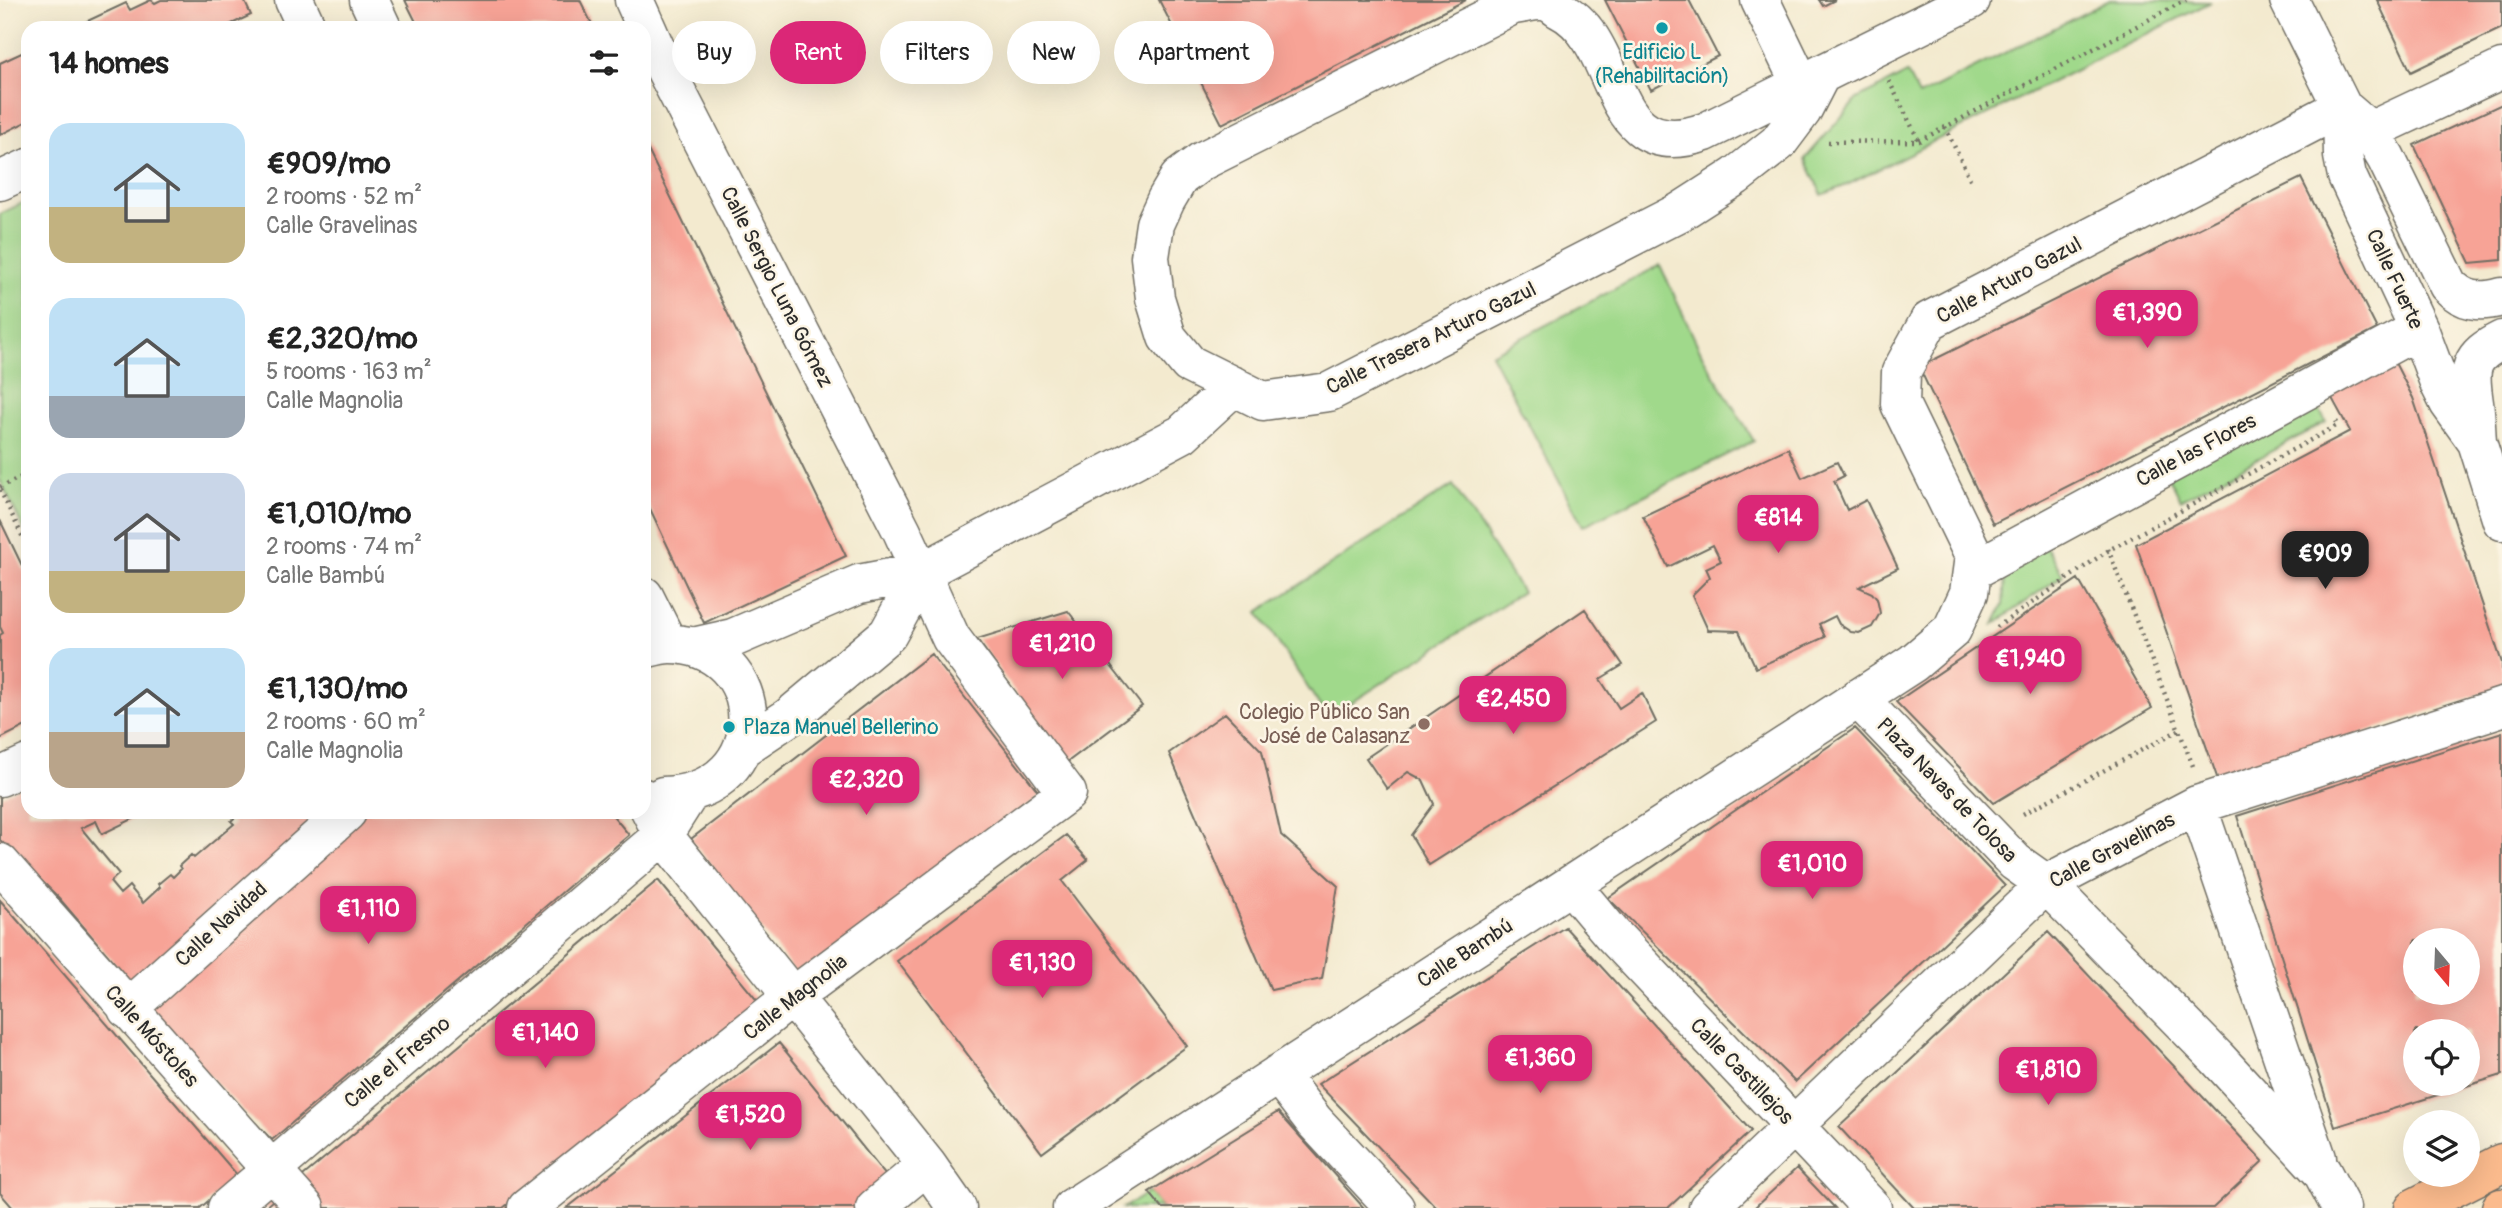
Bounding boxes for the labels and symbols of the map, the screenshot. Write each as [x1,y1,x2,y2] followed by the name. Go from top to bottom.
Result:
[1654,20,1670,36] marker: Edificio L (Rehabilitación)
[1595,39,1730,90] place label: Edificio L (Rehabilitación)
[714,182,839,392] street label: Calle Sergio Luna Gómez
[2360,225,2430,334] street label: Calle Fuerte
[1932,231,2087,330] street label: Calle Arturo Gazul
[1322,276,1541,401] street label: Calle Trasera Arturo Gazul
[2090,290,2204,350] pin: €1,390
[2132,407,2261,493] street label: Calle las Flores
[1737,496,1819,555] pin: €814
[2284,532,2366,591] pin: €909
[1005,622,1119,681] pin: €1,210
[1973,636,2087,696] pin: €1,940
[1456,676,1570,736] pin: €2,450
[1239,699,1410,750] place label: Colegio Público San José de Calasanz
[1870,712,2023,869] street label: Plaza Navas de Tolosa
[743,714,938,741] place label: Plaza Manuel Bellerino
[1416,716,1432,732] marker: Colegio Público San José de Calasanz
[721,719,737,735] marker: Plaza Manuel Bellerino
[809,758,923,817] pin: €2,320
[2045,806,2180,895] street label: Calle Gravelinas
[1755,842,1869,901] pin: €1,010
[170,876,273,973] street label: Calle Navidad
[311,886,425,946] pin: €1,110
[1412,912,1518,994] street label: Calle Bambú
[2403,928,2480,1004] north arrow
[985,940,1099,1000] pin: €1,130
[738,948,853,1047] street label: Calle Magnolia
[99,980,205,1093] street label: Calle Móstoles
[339,1010,456,1115] street label: Calle el Fresno
[488,1010,602,1070] pin: €1,140
[1684,1012,1800,1131] street label: Calle Castillejos
[1483,1036,1597,1095] pin: €1,360
[1991,1048,2105,1107] pin: €1,810
[693,1092,807,1152] pin: €1,520

